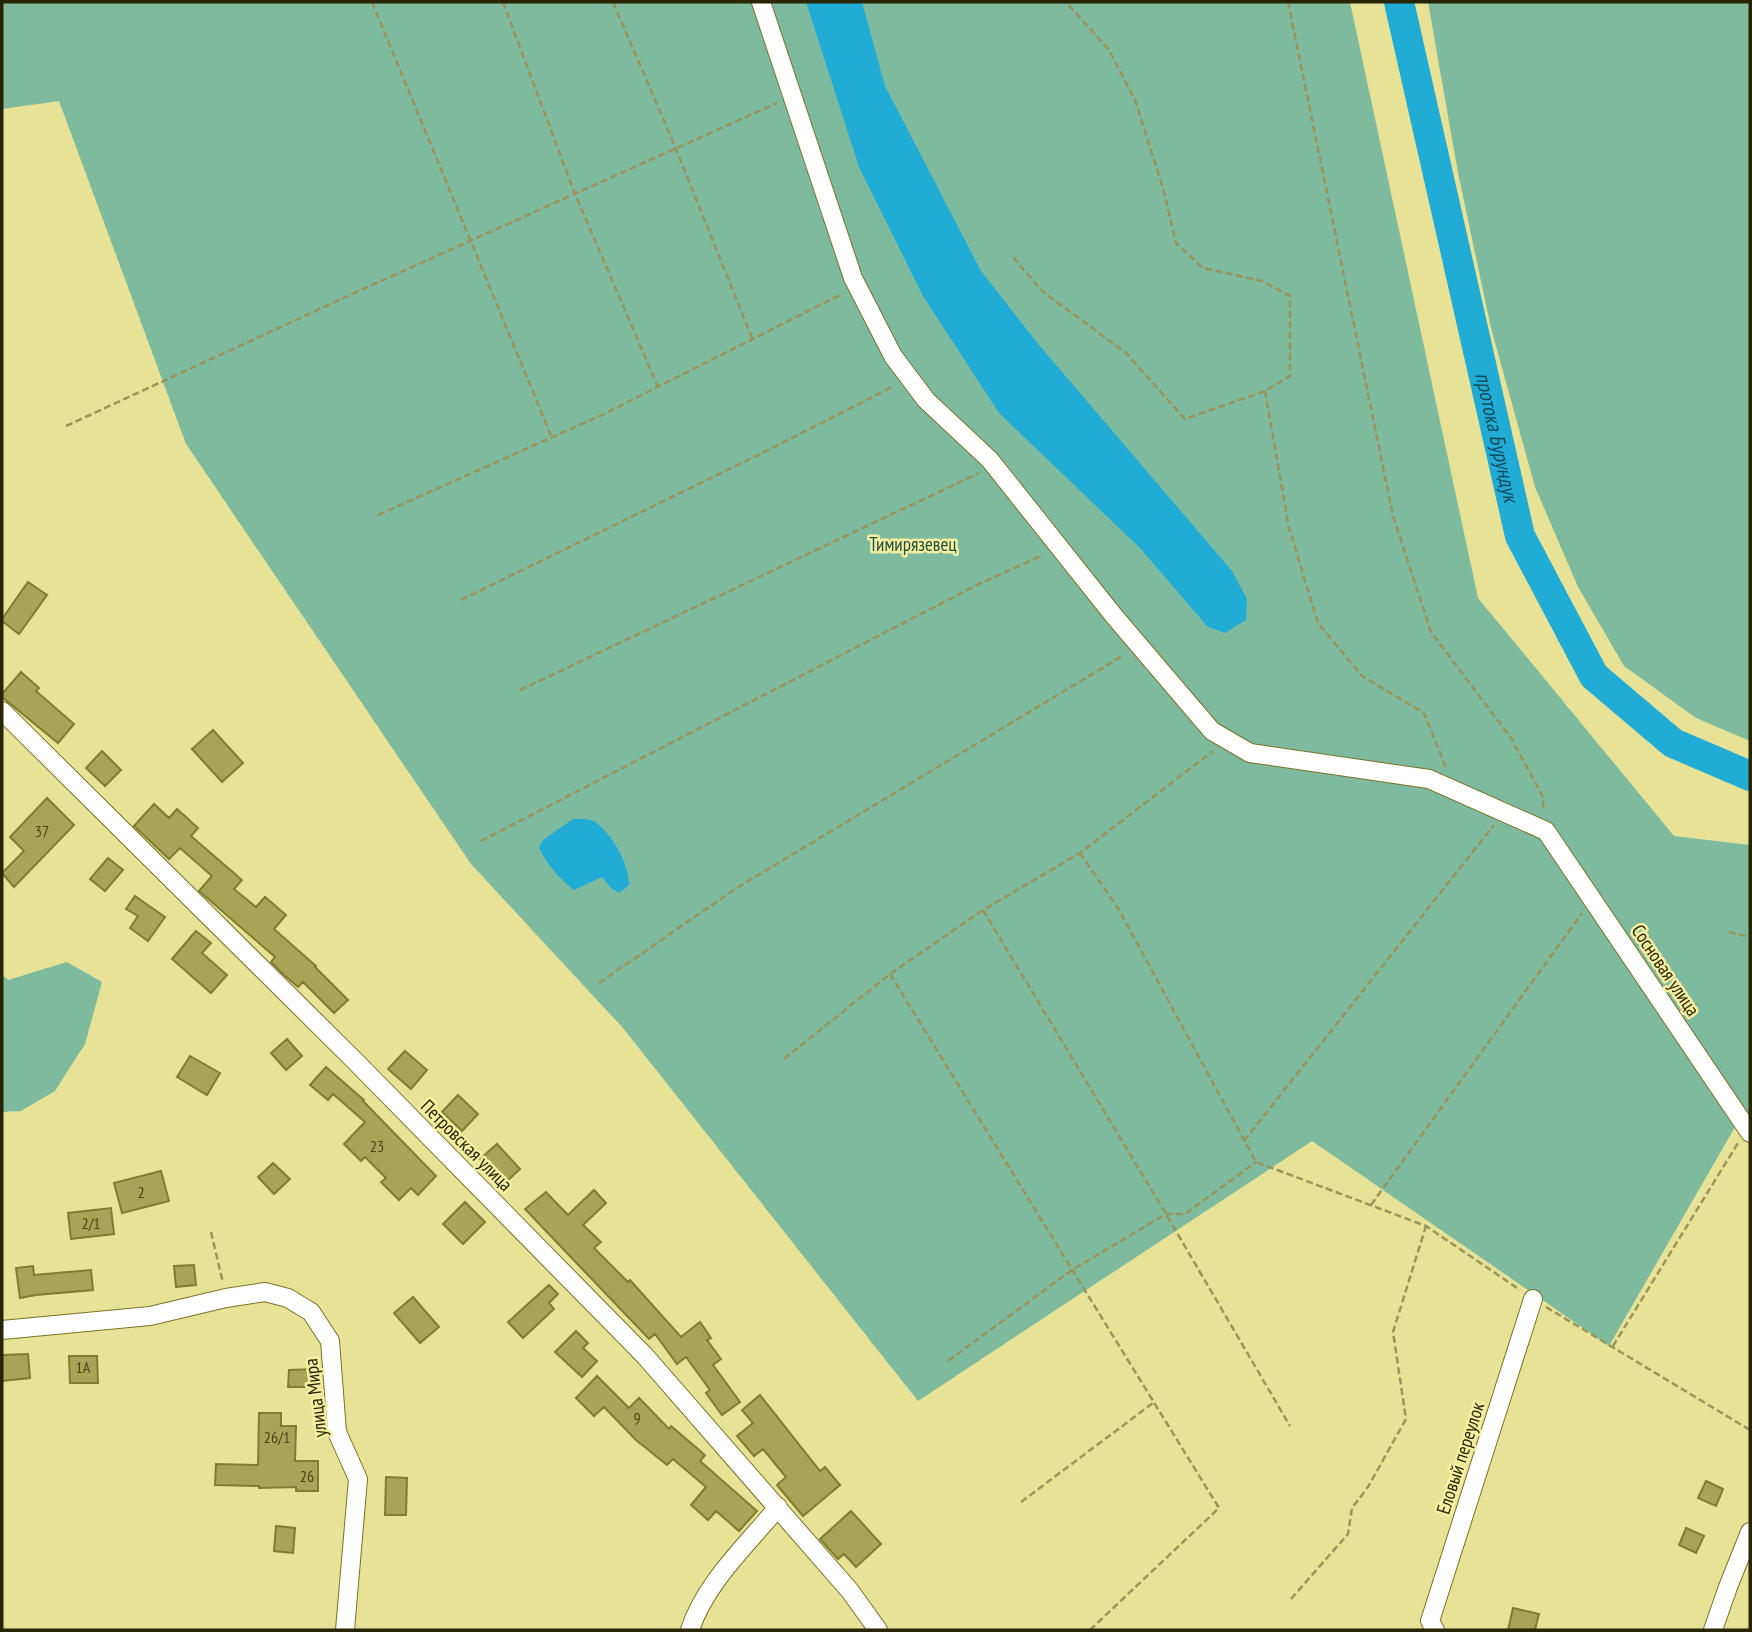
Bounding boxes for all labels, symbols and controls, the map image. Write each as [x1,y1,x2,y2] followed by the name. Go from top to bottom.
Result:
[1470,370,1526,507] water label: протока Бурундук
[869,532,957,556] park label: Тимирязевец
[35,821,49,841] house number: 37
[1627,920,1705,1020] street label: Сосновая улица
[416,1094,518,1196] street label: Петровская улица
[370,1136,384,1156] house number: 23
[137,1182,145,1202] house number: 2
[81,1213,101,1233] house number: 2/1
[76,1357,91,1377] house number: 1А
[298,1357,332,1439] street label: улица Мира
[1431,1398,1490,1517] street label: Еловый переулок
[633,1408,641,1428] house number: 9
[264,1427,290,1447] house number: 26/1
[300,1466,314,1486] house number: 26

